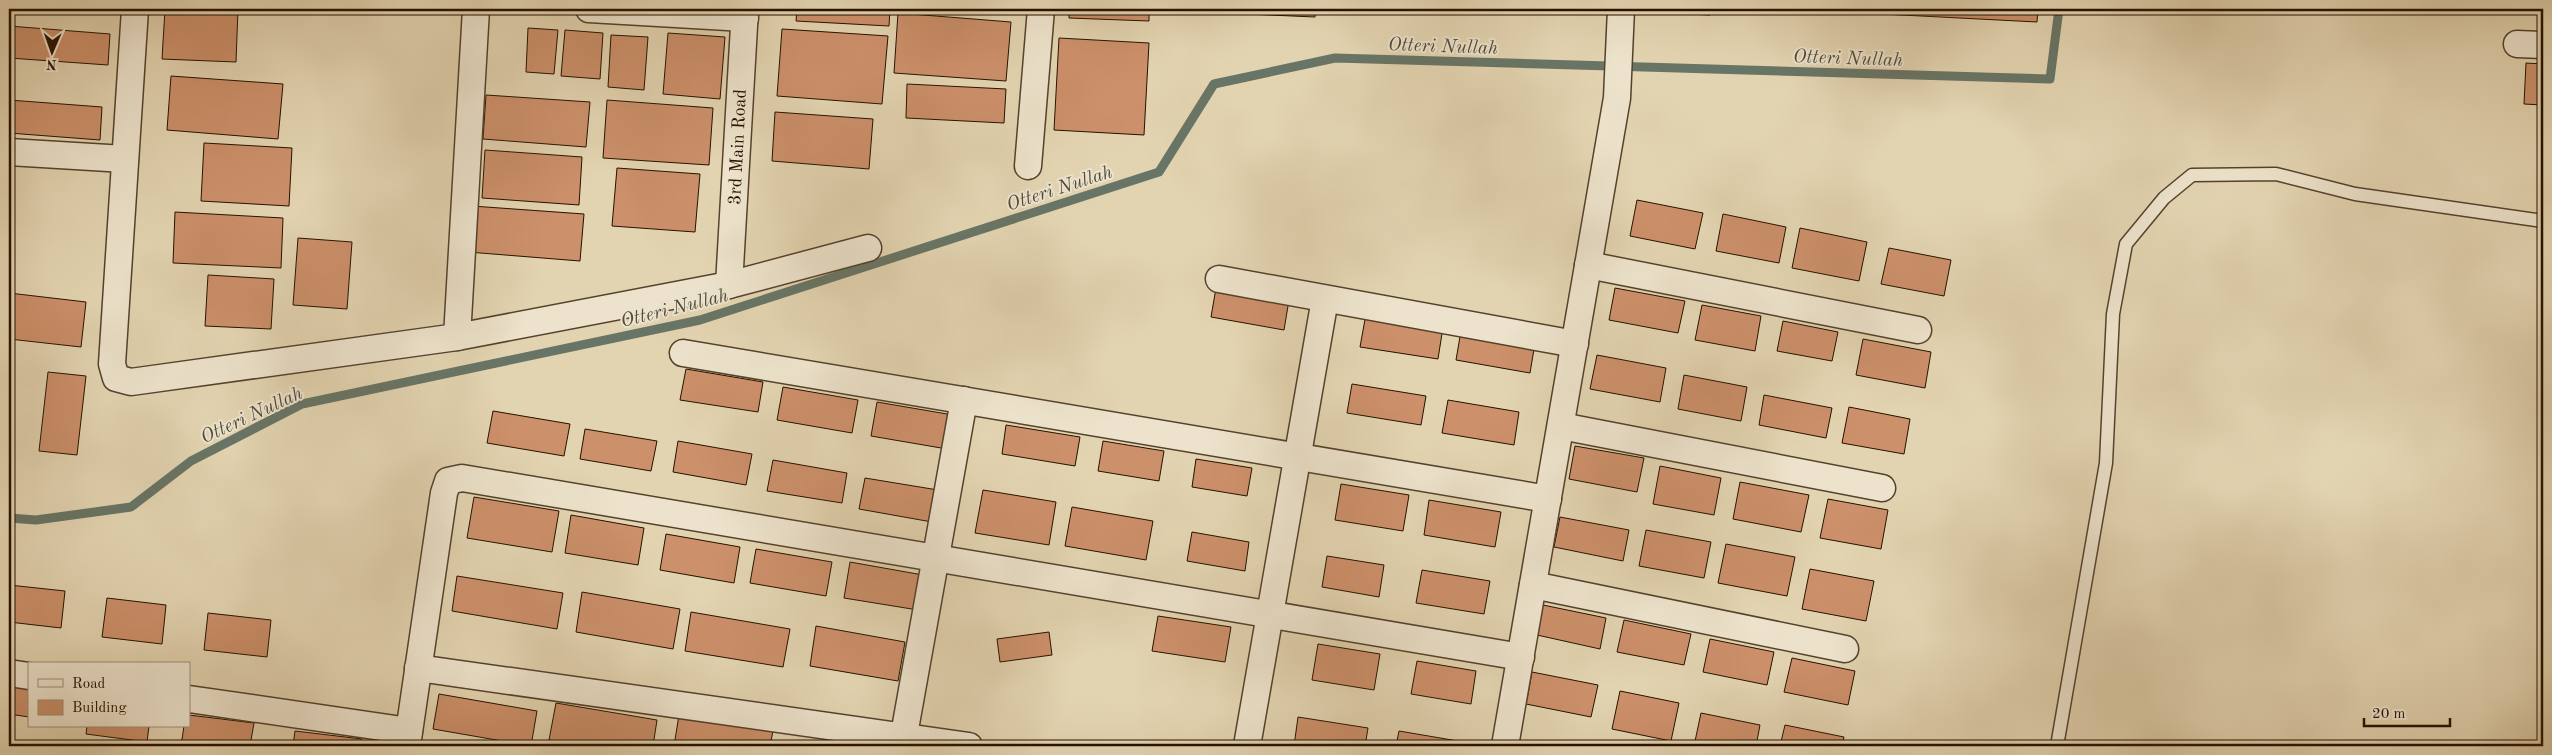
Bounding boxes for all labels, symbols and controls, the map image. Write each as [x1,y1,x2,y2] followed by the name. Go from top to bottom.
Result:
[28,28,78,78] north arrow
[1388,36,1499,59] water label: Otteri Nullah
[1793,48,1904,71] water label: Otteri Nullah
[46,57,57,71] text: N
[726,89,750,205] street label: 3rd Main Road
[1004,163,1115,215] water label: Otteri Nullah
[619,287,731,332] water label: Otteri Nullah
[198,384,306,448] water label: Otteri Nullah
[28,662,190,728] legend
[72,677,106,692] text: Road
[2364,695,2451,727] scale bar
[72,701,127,716] text: Building
[2372,707,2406,722] text: 20 m

